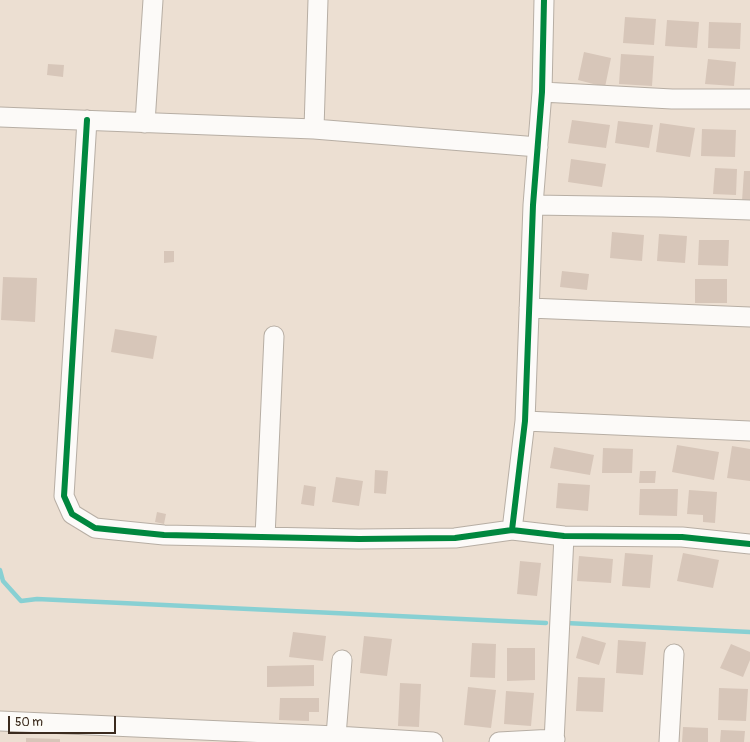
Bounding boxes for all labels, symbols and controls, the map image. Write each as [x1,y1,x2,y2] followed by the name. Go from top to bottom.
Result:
[10,708,118,734] scale bar
[15,715,43,730] text: 50 m

